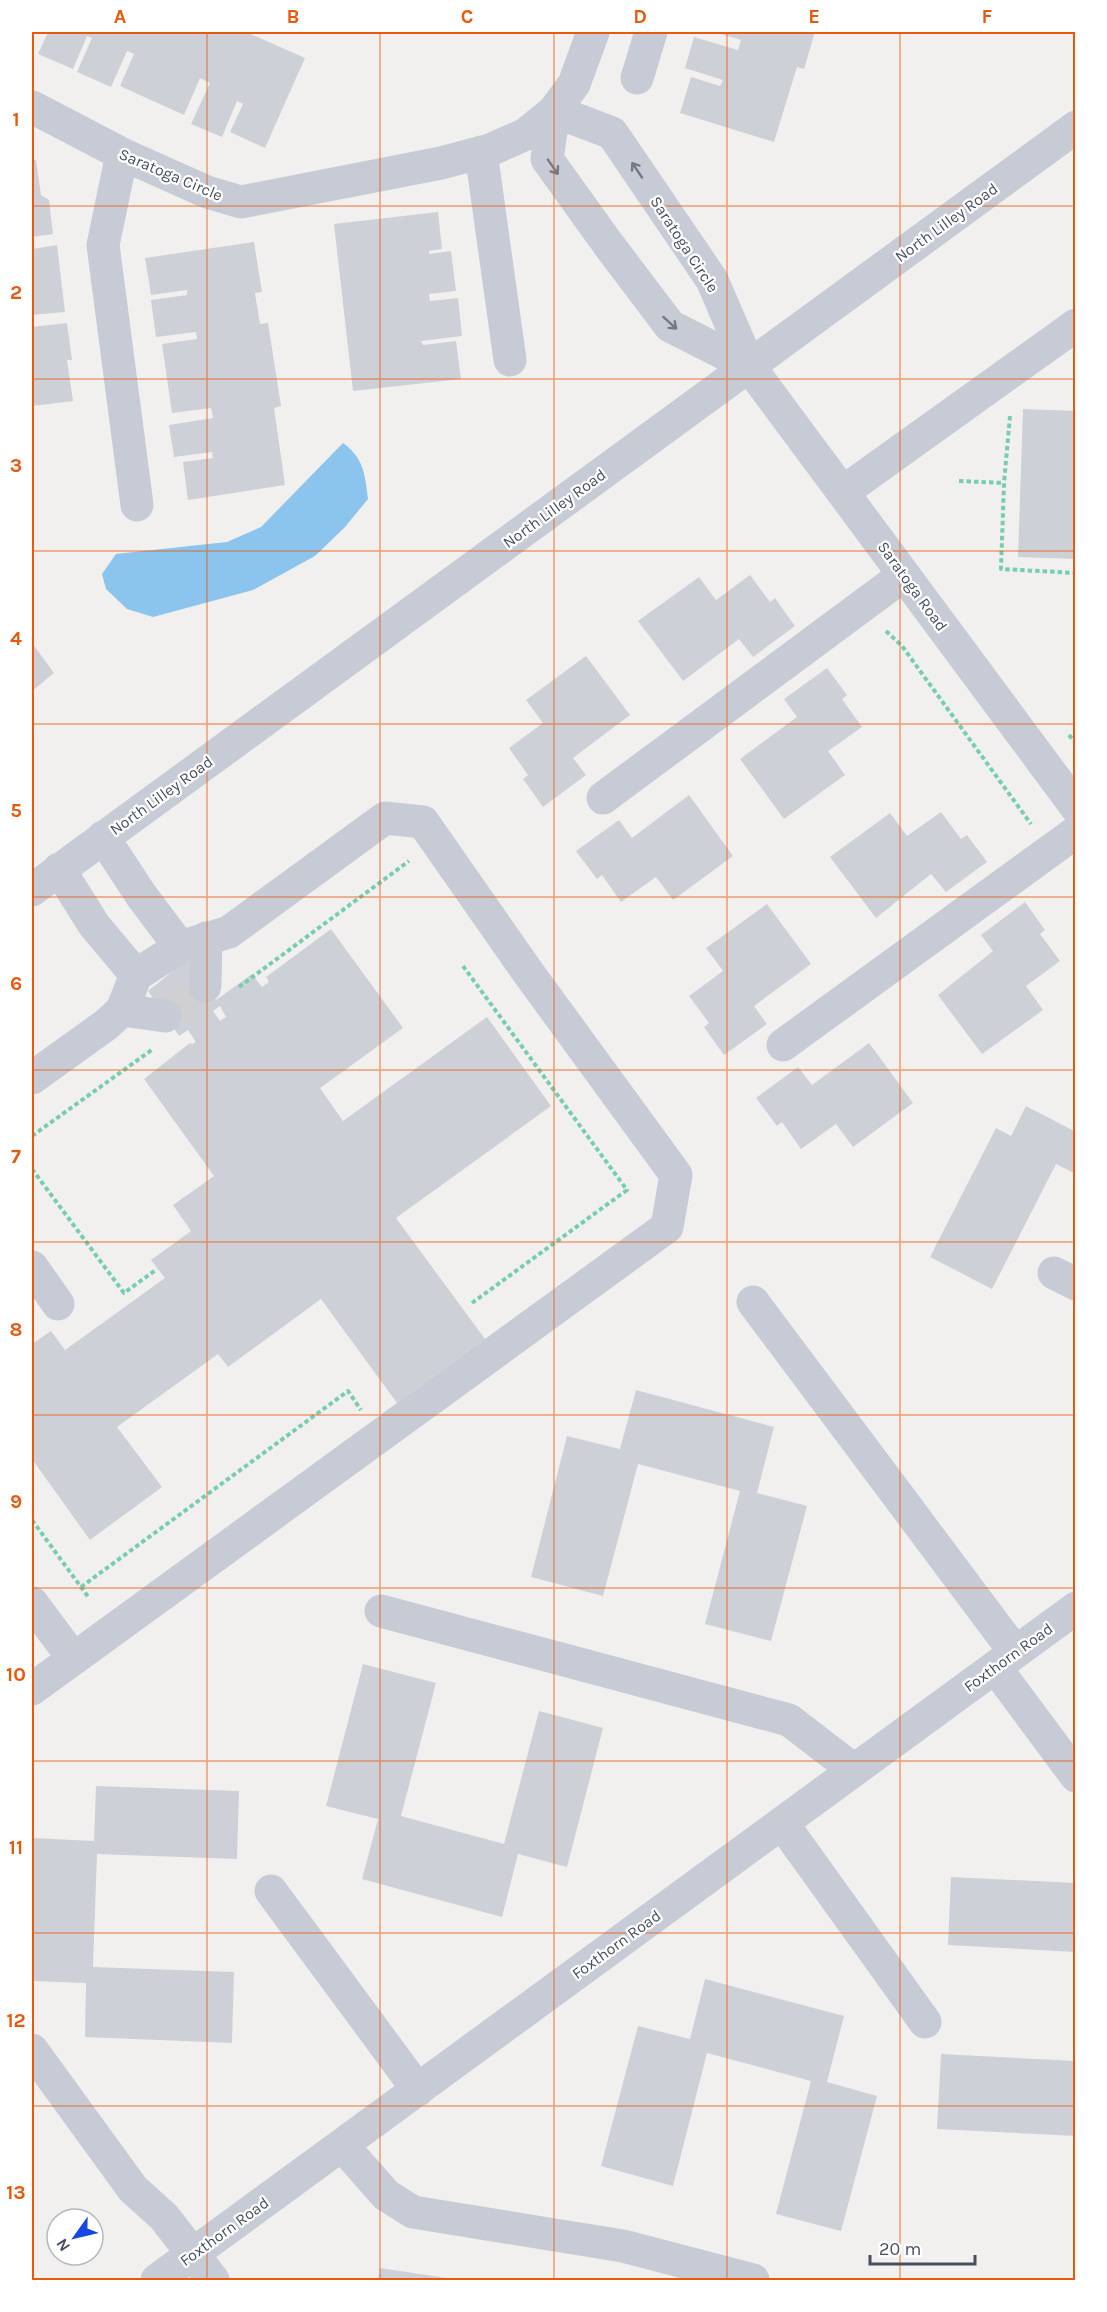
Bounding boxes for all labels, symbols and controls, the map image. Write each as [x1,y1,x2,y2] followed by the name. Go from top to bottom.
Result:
[114,5,127,28] text: A
[287,5,299,28] text: B
[461,5,473,28] text: C
[633,5,647,28] text: D
[808,5,820,28] text: E
[982,5,993,28] text: F
[12,108,20,131] text: 1
[116,144,226,205] street label: Saratoga Circle
[547,158,559,175] one-way arrow
[631,162,643,179] one-way arrow
[891,179,1001,266] street label: North Lilley Road
[646,193,723,296] street label: Saratoga Circle
[10,281,22,304] text: 2
[662,316,677,330] one-way arrow
[10,454,22,477] text: 3
[499,465,609,552] street label: North Lilley Road
[874,538,952,635] street label: Saratoga Road
[10,627,22,650] text: 4
[106,752,216,839] street label: North Lilley Road
[10,799,22,822] text: 5
[10,972,22,995] text: 6
[11,1145,21,1168] text: 7
[10,1318,22,1341] text: 8
[10,1490,22,1513] text: 9
[960,1619,1056,1696] street label: Foxthorn Road
[6,1663,26,1686] text: 10
[9,1836,23,1859] text: 11
[568,1906,664,1983] street label: Foxthorn Road
[6,2009,26,2032] text: 12
[6,2181,26,2204] text: 13
[176,2193,272,2270] street label: Foxthorn Road
[45,2207,105,2267] north arrow
[870,2228,975,2266] scale bar
[52,2235,74,2255] text: N
[879,2238,921,2260] text: 20 m

